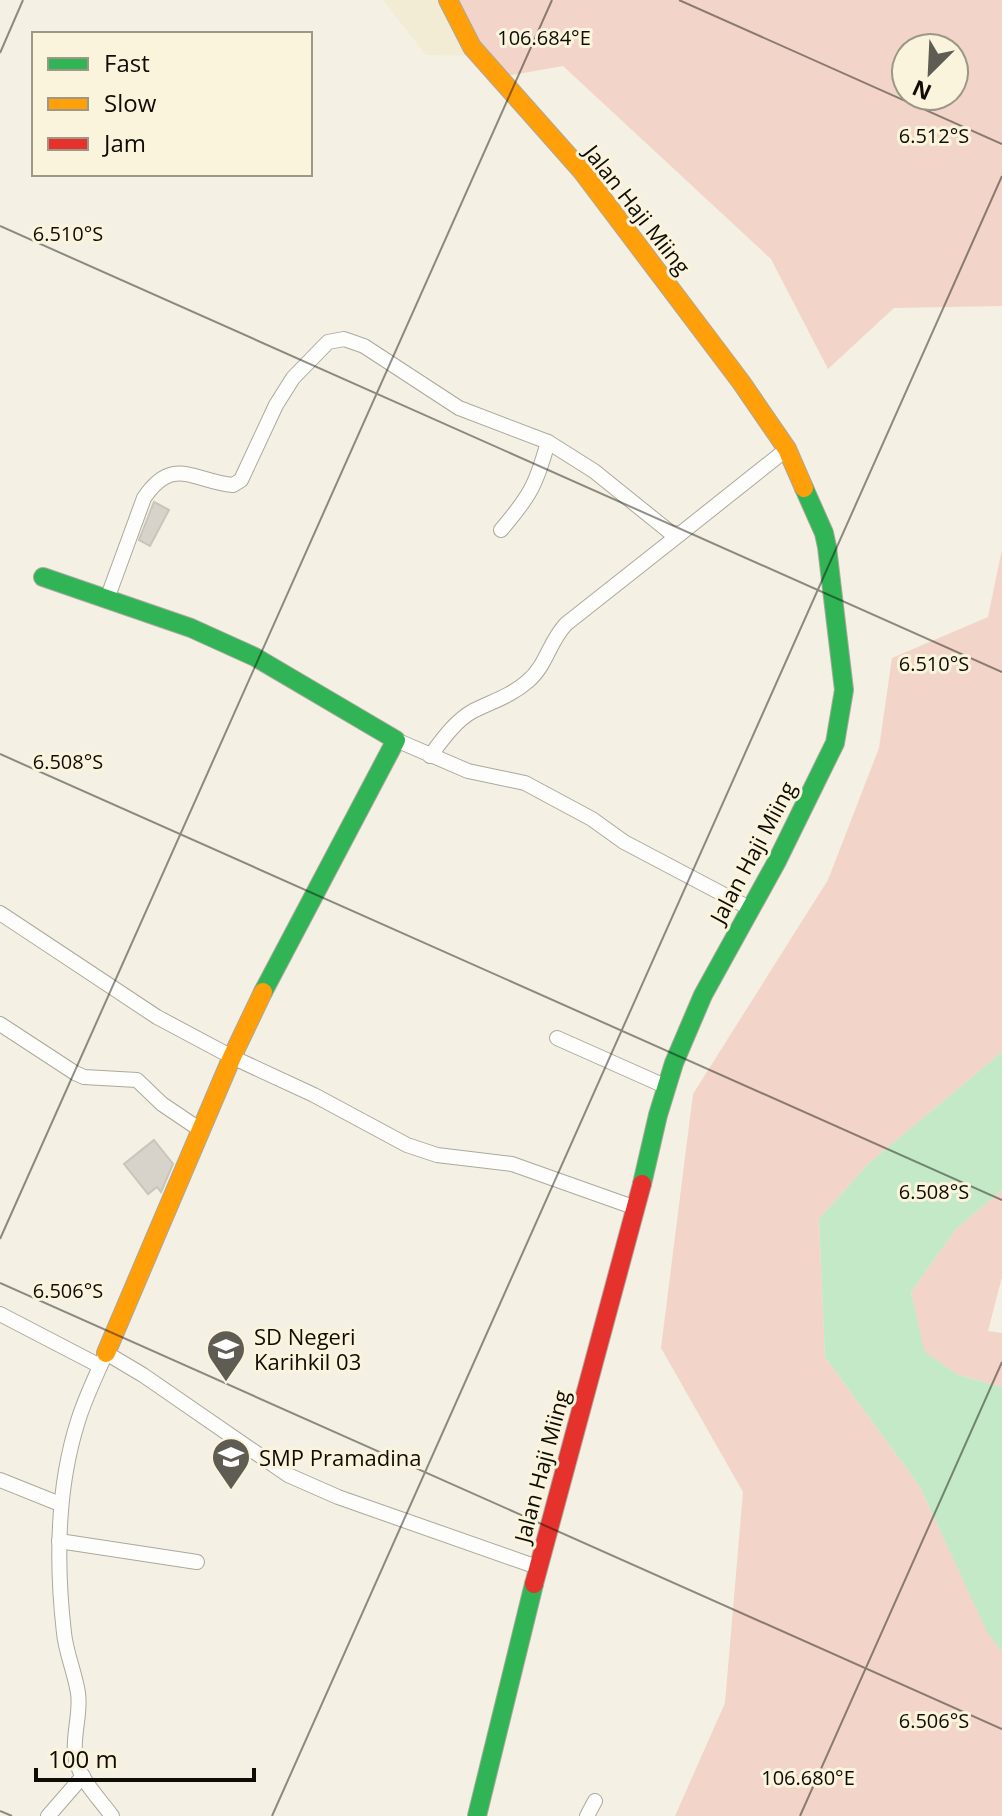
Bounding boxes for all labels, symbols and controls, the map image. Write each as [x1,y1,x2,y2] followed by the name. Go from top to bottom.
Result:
[497,24,591,51] text: 106.684°E
[32,32,312,176] legend
[890,32,970,112] north arrow
[104,46,150,79] text: Fast
[907,74,936,109] text: N
[104,86,157,119] text: Slow
[899,122,969,149] text: 6.512°S
[102,126,146,159] text: Jam
[577,136,698,280] street label: Jalan Haji Miing
[33,220,103,247] text: 6.510°S
[899,650,969,677] text: 6.510°S
[33,748,103,775] text: 6.508°S
[701,776,802,930] street label: Jalan Haji Miing
[899,1178,969,1205] text: 6.508°S
[33,1277,103,1304] text: 6.506°S
[254,1321,361,1376] place label: SD Negeri Karihkil 03
[205,1328,247,1383] school or university icon: SD Negeri Karihkil 03
[506,1386,576,1548] street label: Jalan Haji Miing
[210,1436,252,1491] school or university icon: SMP Pramadina
[259,1442,422,1472] place label: SMP Pramadina
[899,1707,969,1734] text: 6.506°S
[36,1732,254,1782] scale bar
[48,1742,118,1775] text: 100 m
[761,1764,855,1791] text: 106.680°E

